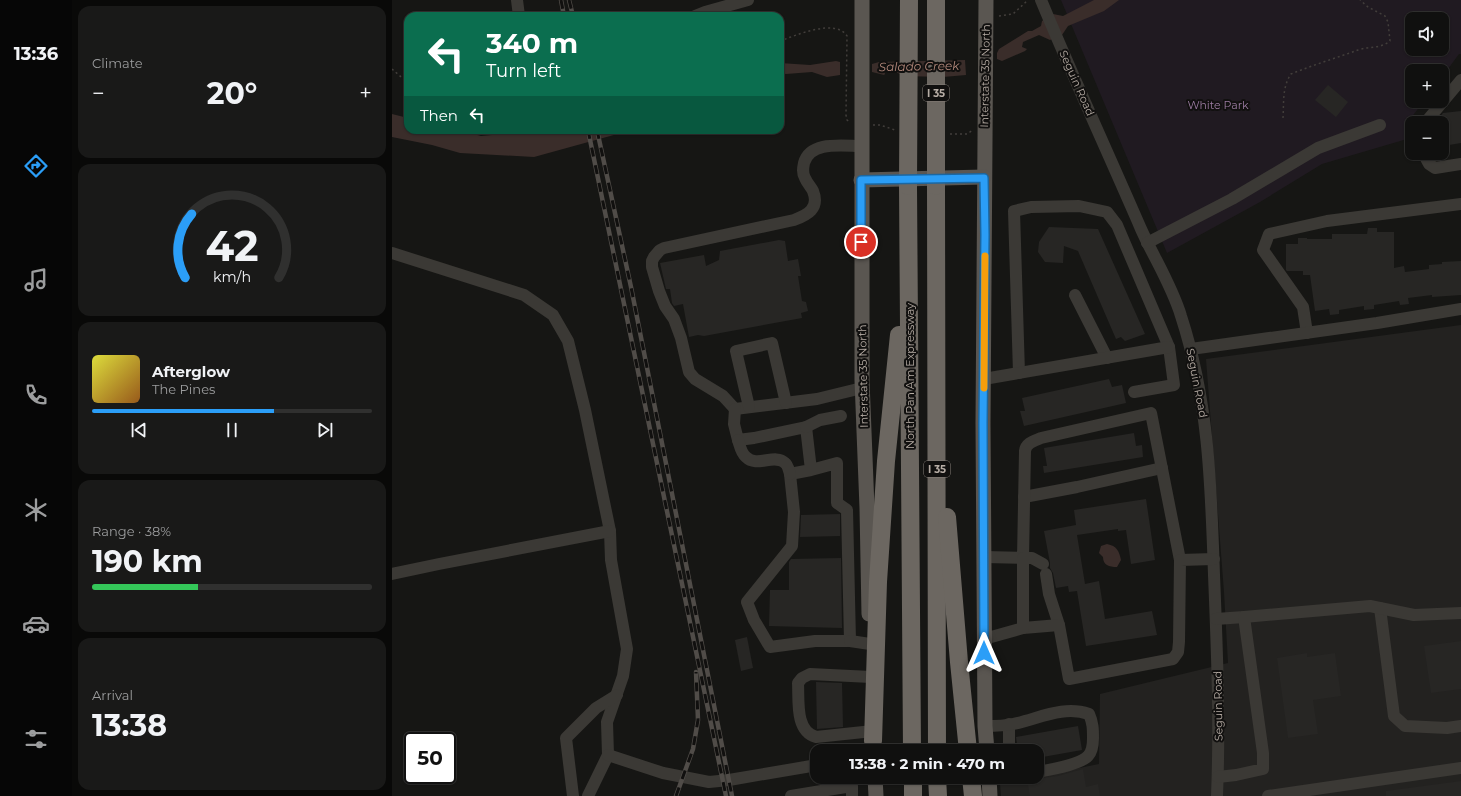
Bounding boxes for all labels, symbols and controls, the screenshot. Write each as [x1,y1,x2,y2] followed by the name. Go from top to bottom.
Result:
[1405,12,1449,160] map controls
[1405,12,1449,56] button: sound
[977,24,993,128] street label: Interstate 35 North
[486,26,578,60] text: 340 m
[420,28,472,80] icon: left
[14,43,58,65] text: 13:36
[1056,48,1098,118] street label: Seguin Road
[92,55,143,71] text: Climate
[879,58,960,74] water label: Salado Creek
[486,60,561,82] text: Turn left
[1405,64,1449,108] button: +
[207,75,257,112] text: 20°
[92,80,105,107] text: −
[359,80,372,107] text: +
[923,85,949,101] road number: I 35
[1187,98,1249,112] park label: White Park
[466,104,488,126] icon: left
[420,106,458,125] text: Then
[1405,116,1449,160] button: −
[22,152,50,180] icon: directions
[205,221,259,271] text: 42
[844,225,878,259] pin
[850,231,872,253] icon: arrive
[22,266,50,294] icon: music
[213,268,251,286] text: km/h
[903,303,917,449] street label: North Pan Am Expressway
[855,324,871,428] street label: Interstate 35 North
[1183,347,1211,419] street label: Seguin Road
[152,362,230,381] text: Afterglow
[22,381,50,409] icon: phone
[152,381,215,397] text: The Pines
[128,419,150,441] icon: previous
[221,419,243,441] icon: pause
[314,419,336,441] icon: next
[924,461,950,477] road number: I 35
[22,496,50,524] icon: climate
[92,523,171,539] text: Range · 38%
[92,543,203,580] text: 190 km
[22,610,50,638] icon: car
[963,632,1005,674] position arrow
[1210,671,1226,741] street label: Seguin Road
[92,687,133,703] text: Arrival
[92,707,167,744] text: 13:38
[22,725,50,753] icon: filters
[404,732,456,784] speed limit sign: 50
[849,754,1005,773] text: 13:38 · 2 min · 470 m

